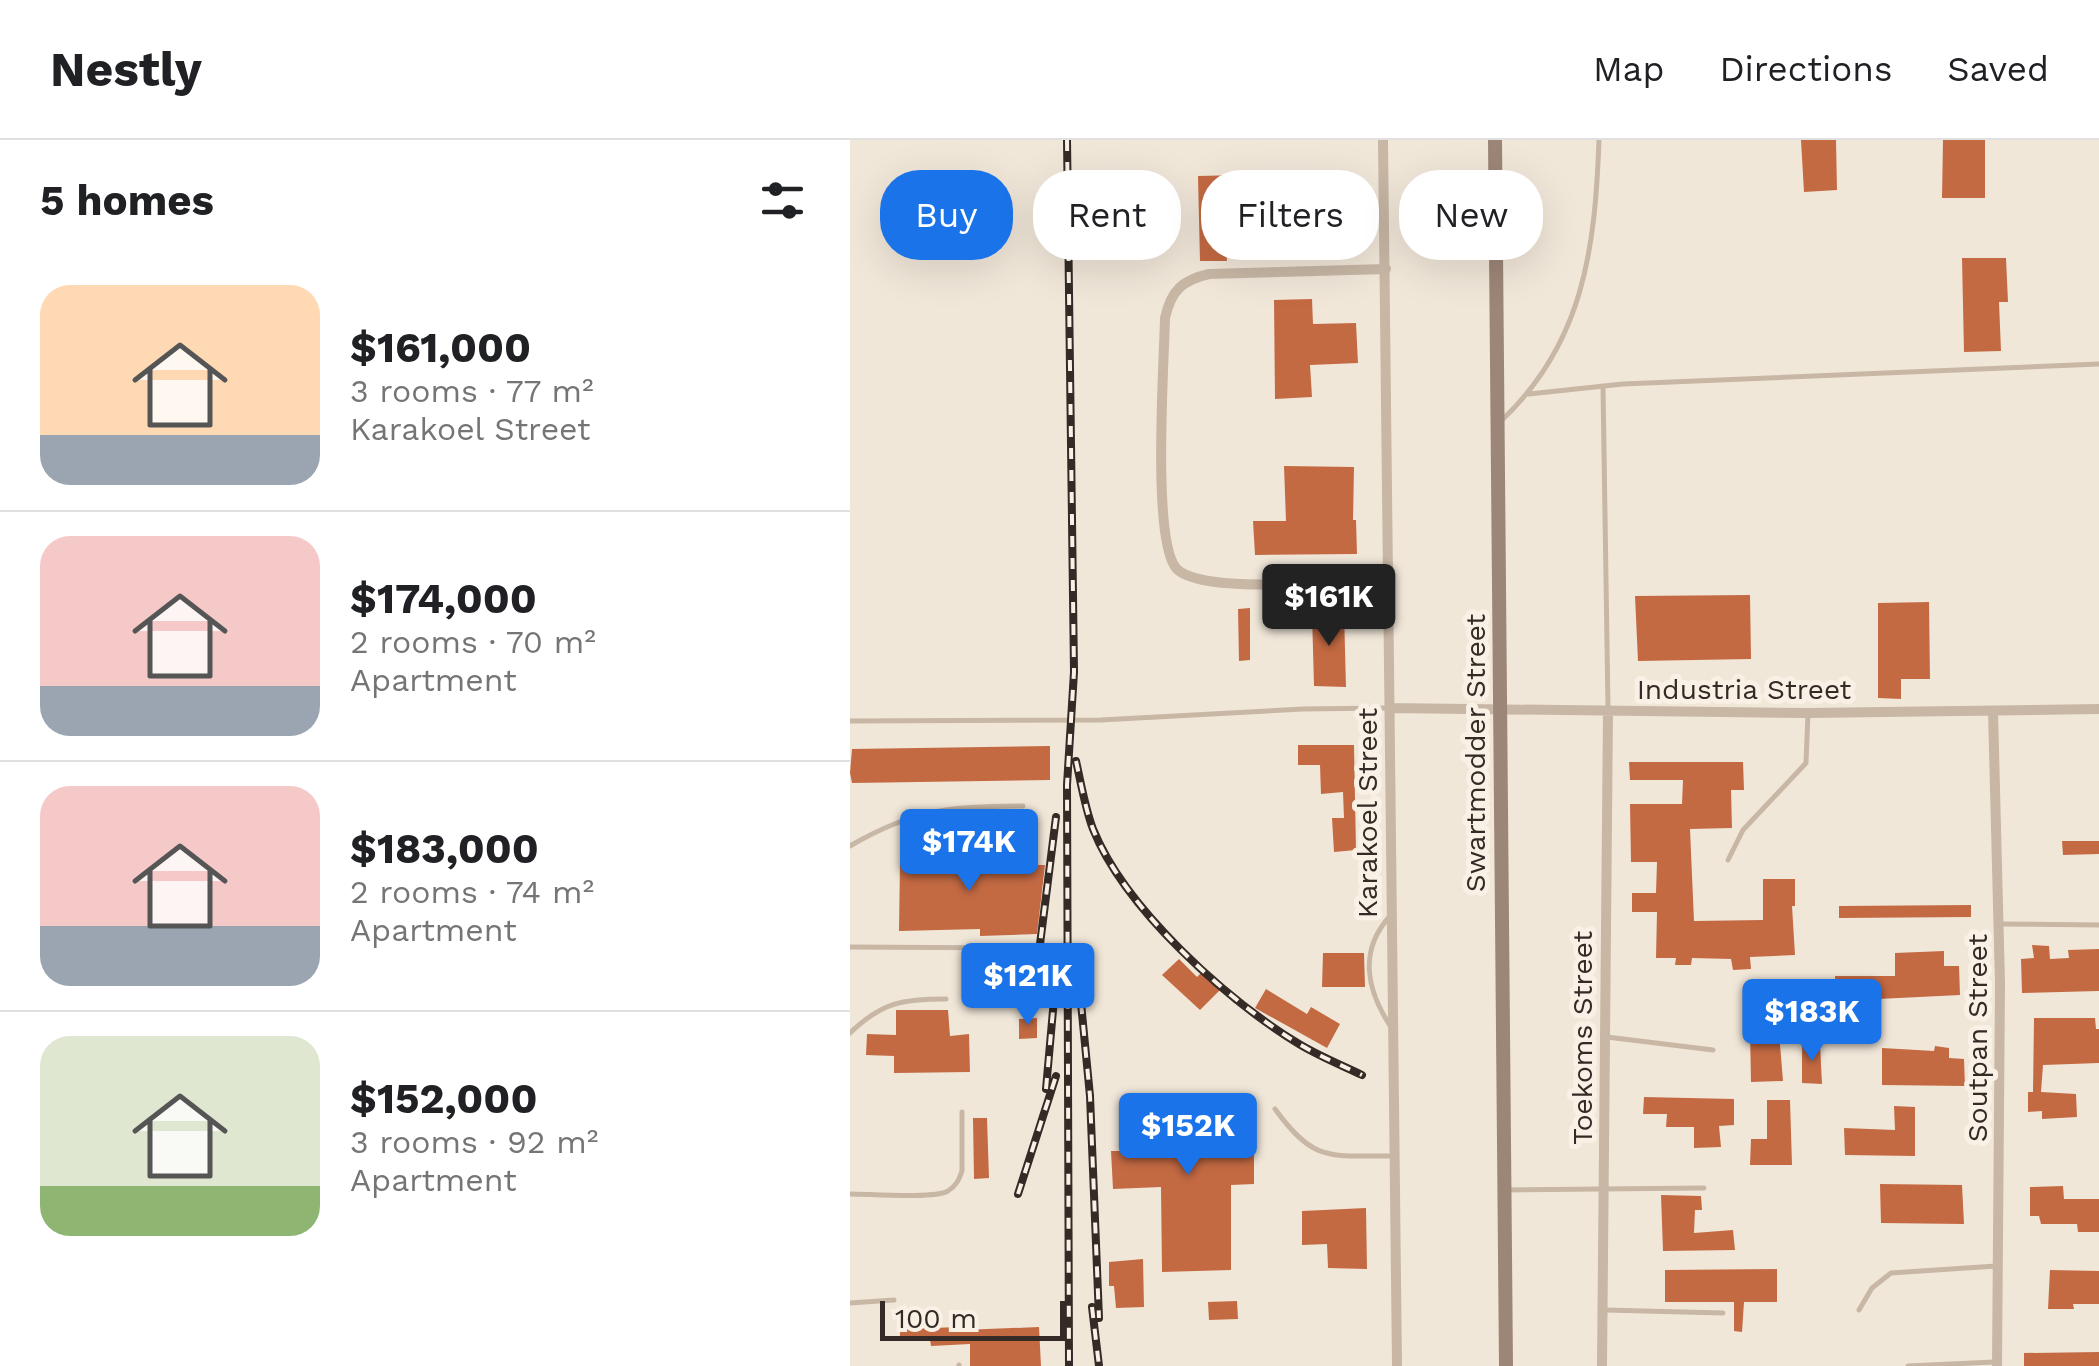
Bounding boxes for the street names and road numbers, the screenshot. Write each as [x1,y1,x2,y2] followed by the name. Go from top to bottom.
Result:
[1459,613,1492,892] street label: Swartmodder Street
[1637,673,1852,706] street label: Industria Street
[1351,708,1384,918] street label: Karakoel Street
[1566,931,1599,1145] street label: Toekoms Street
[1961,934,1994,1142] street label: Soutpan Street

